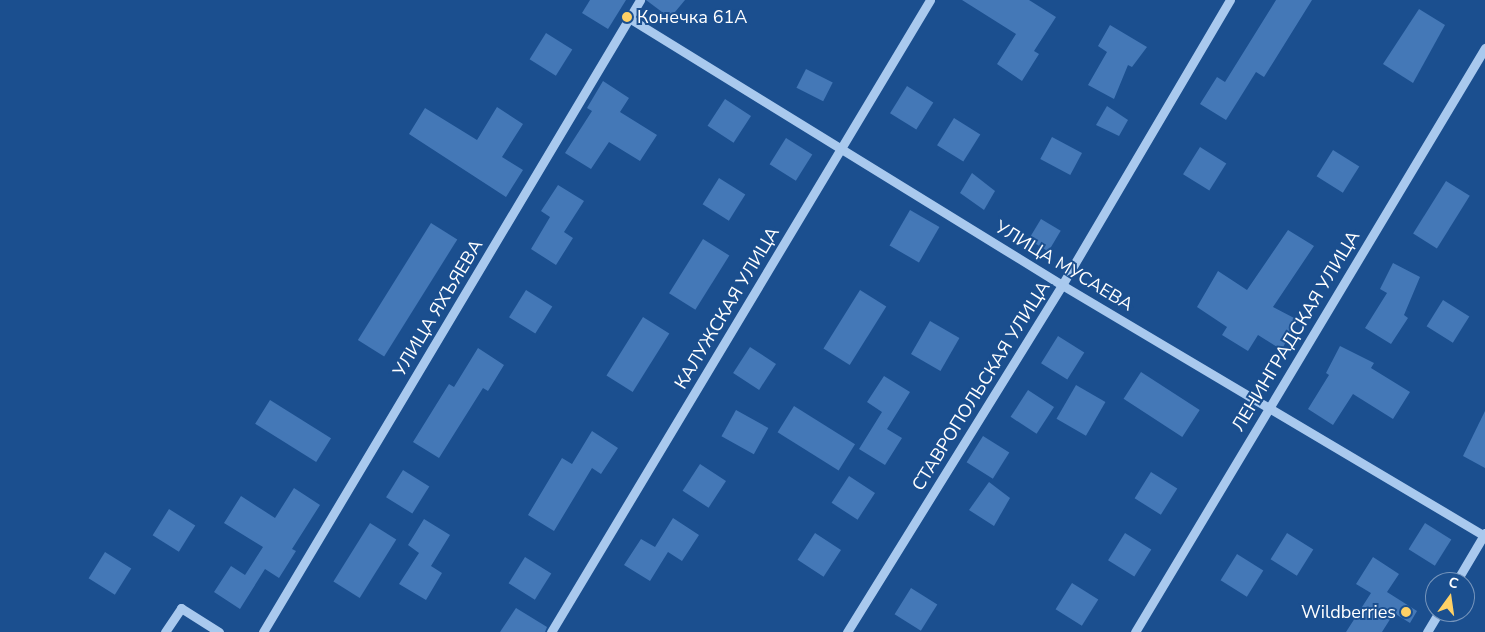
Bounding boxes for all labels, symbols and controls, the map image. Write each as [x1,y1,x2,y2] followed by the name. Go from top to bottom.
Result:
[637,6,747,28] place label: Конечка 61А
[621,11,633,23] marker: Конечка 61А
[991,216,1137,316] street label: УЛИЦА МУСАЕВА
[670,223,784,393] street label: КАЛУЖСКАЯ УЛИЦА
[1227,227,1365,435] street label: ЛЕНИНГРАДСКАЯ УЛИЦА
[389,236,487,380] street label: УЛИЦА ЯХЪЯЕВА
[907,277,1055,495] street label: СТАВРОПОЛЬСКАЯ УЛИЦА
[1425,572,1475,622] north arrow
[1447,573,1460,593] text: С
[1301,601,1396,623] place label: Wildberries
[1400,606,1412,618] marker: Wildberries

